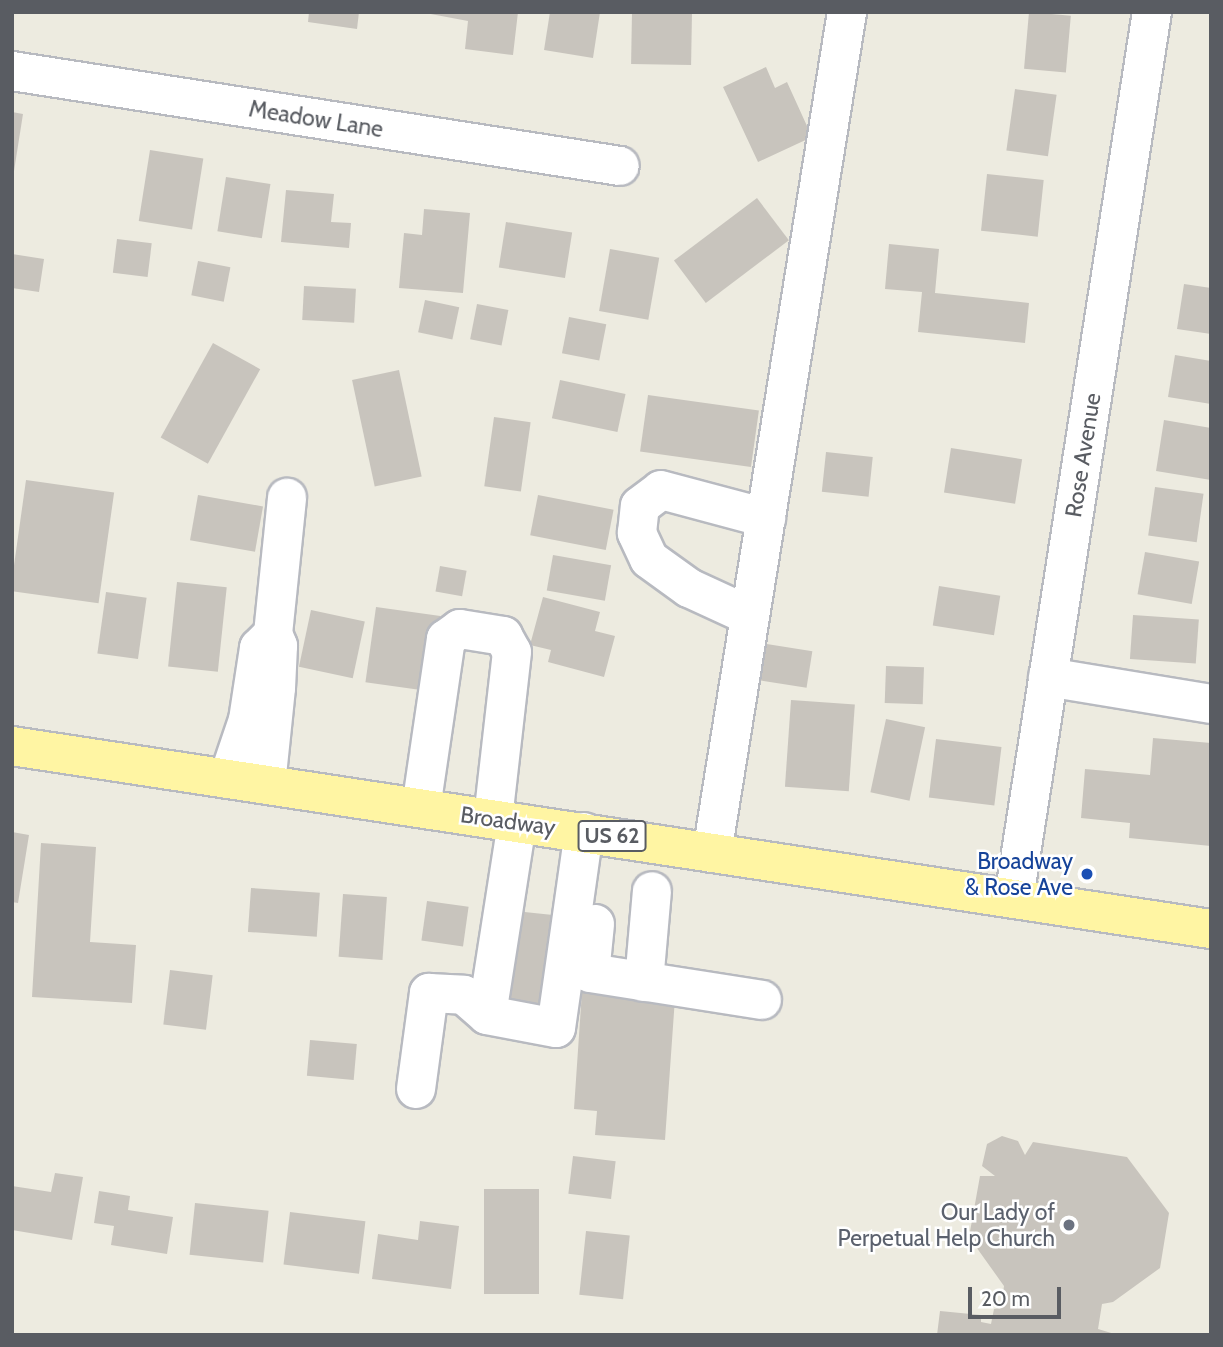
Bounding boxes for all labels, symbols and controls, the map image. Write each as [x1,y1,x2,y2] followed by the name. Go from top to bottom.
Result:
[247,95,385,143] street label: Meadow Lane
[1060,391,1106,519] street label: Rose Avenue
[459,801,557,841] street label: Broadway
[577,818,647,854] road number: US 62
[965,847,1073,901] place label: Broadway & Rose Ave
[1079,866,1095,882] marker: Broadway & Rose Ave
[837,1198,1055,1252] place label: Our Lady of Perpetual Help Church
[1061,1217,1077,1233] marker: Our Lady of Perpetual Help Church
[971,1274,1064,1318] scale bar
[981,1286,1030,1311] text: 20 m

